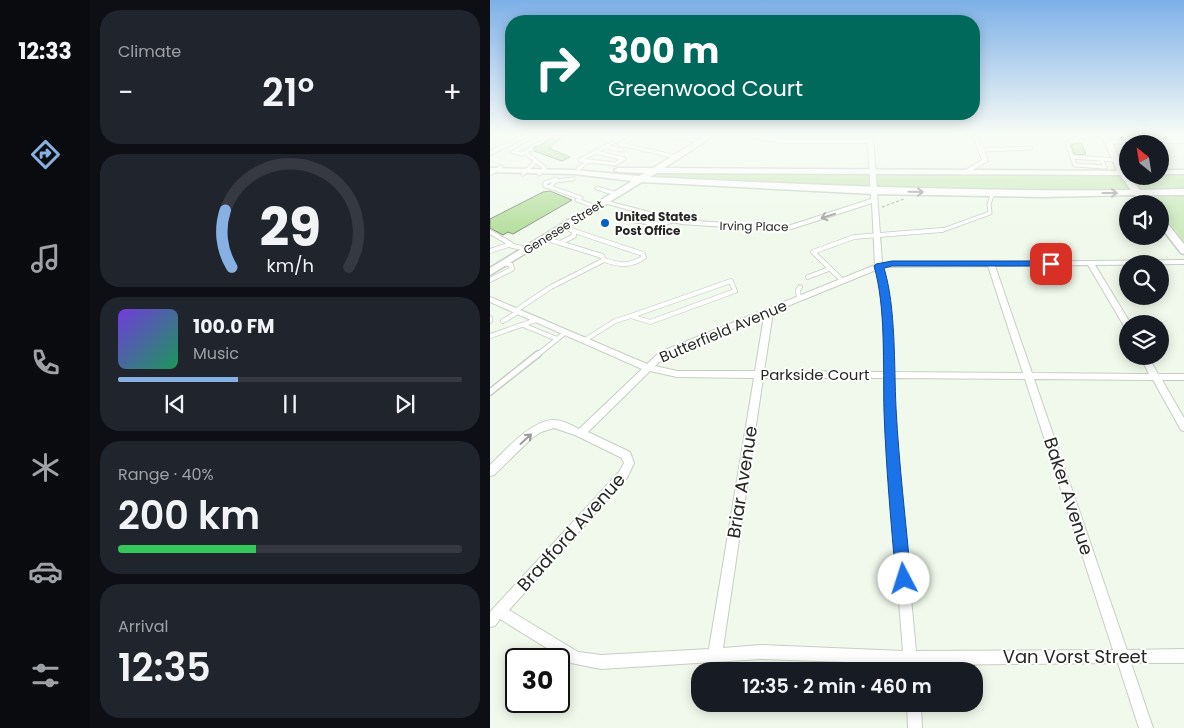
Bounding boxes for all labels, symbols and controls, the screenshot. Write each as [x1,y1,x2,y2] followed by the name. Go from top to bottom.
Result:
[608,26,719,75] text: 300 m
[525,35,590,100] icon: right
[18,36,72,67] text: 12:33
[118,40,181,63] text: Climate
[262,66,314,119] text: 21°
[118,73,133,112] text: −
[443,73,462,112] text: +
[608,73,803,104] text: Greenwood Court
[1119,135,1169,185] north arrow
[1119,135,1169,365] map controls
[28,137,63,172] icon: directions
[908,187,924,196] one-way arrow
[1101,188,1117,198] one-way arrow
[259,191,321,264] text: 29
[1119,195,1169,245] button: sound
[520,196,606,258] street label: Genesee Street
[615,208,698,239] place label: United States Post Office
[820,211,836,221] one-way arrow
[599,217,611,229] marker: United States Post Office
[719,217,789,235] street label: Irving Place
[28,241,63,276] icon: music
[1030,243,1072,285] pin
[1037,250,1065,278] icon: arrive
[266,253,314,278] text: km/h
[1119,255,1169,305] button: search
[656,295,790,367] street label: Butterfield Avenue
[193,313,275,340] text: 100.0 FM
[1119,315,1169,365] button: layers
[193,342,239,365] text: Music
[28,345,63,380] icon: phone
[761,364,869,385] street label: Parkside Court
[161,390,189,418] icon: previous
[276,390,304,418] icon: pause
[391,390,419,418] icon: next
[721,424,763,540] street label: Briar Avenue
[519,433,532,445] one-way arrow
[1038,434,1100,558] street label: Baker Avenue
[28,450,63,485] icon: climate
[118,463,214,486] text: Range · 40%
[511,468,631,596] street label: Bradford Avenue
[118,489,260,542] text: 200 km
[877,552,929,604] position arrow
[28,554,63,589] icon: car
[118,615,168,638] text: Arrival
[118,641,211,694] text: 12:35
[1003,644,1147,669] street label: Van Vorst Street
[505,648,570,713] speed limit sign: 30
[28,658,63,693] icon: filters
[742,673,932,700] text: 12:35 · 2 min · 460 m

